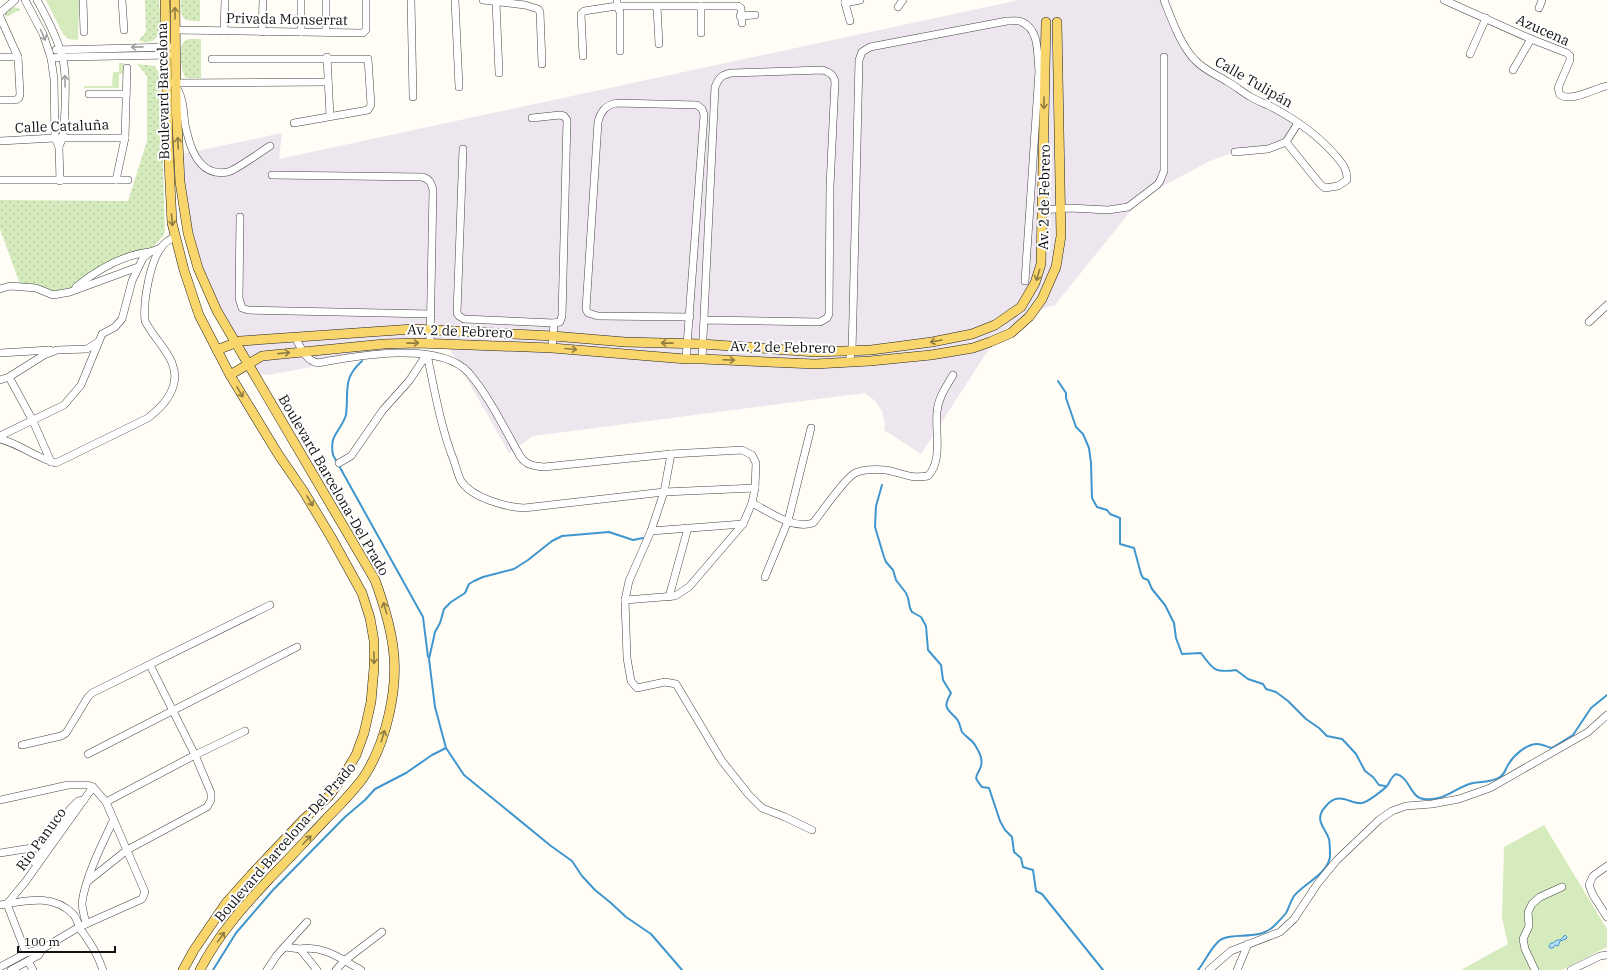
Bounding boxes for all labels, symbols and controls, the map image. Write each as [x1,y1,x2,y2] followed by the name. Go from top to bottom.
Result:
[172,7,179,20] one-way arrow
[226,9,348,29] street label: Privada Monserrat
[1513,10,1573,50] street label: Azucena
[153,22,173,160] street label: Boulevard Barcelona
[39,28,47,40] one-way arrow
[131,44,144,51] one-way arrow
[1212,52,1296,112] street label: Calle Tulipán
[61,75,69,88] one-way arrow
[1041,96,1048,109] one-way arrow
[15,115,110,137] street label: Calle Cataluña
[174,137,181,150] one-way arrow
[1034,144,1054,250] street label: Av. 2 de Febrero
[168,213,175,226] one-way arrow
[1034,268,1041,281] one-way arrow
[407,320,513,342] street label: Av. 2 de Febrero
[730,337,836,357] street label: Av. 2 de Febrero
[930,337,943,345] one-way arrow
[406,339,419,347] one-way arrow
[661,339,674,347] one-way arrow
[564,346,577,353] one-way arrow
[277,350,290,357] one-way arrow
[722,356,735,364] one-way arrow
[236,386,244,398] one-way arrow
[275,391,393,579] street label: Boulevard Barcelona-Del Prado
[306,495,314,507] one-way arrow
[381,602,388,615] one-way arrow
[370,651,378,664] one-way arrow
[380,730,387,743] one-way arrow
[211,758,360,926] street label: Boulevard Barcelona-Del Prado
[12,804,70,874] street label: Rio Panuco
[302,835,311,845] one-way arrow
[18,928,115,954] scale bar
[217,932,225,943] one-way arrow
[24,934,60,949] text: 100 m

